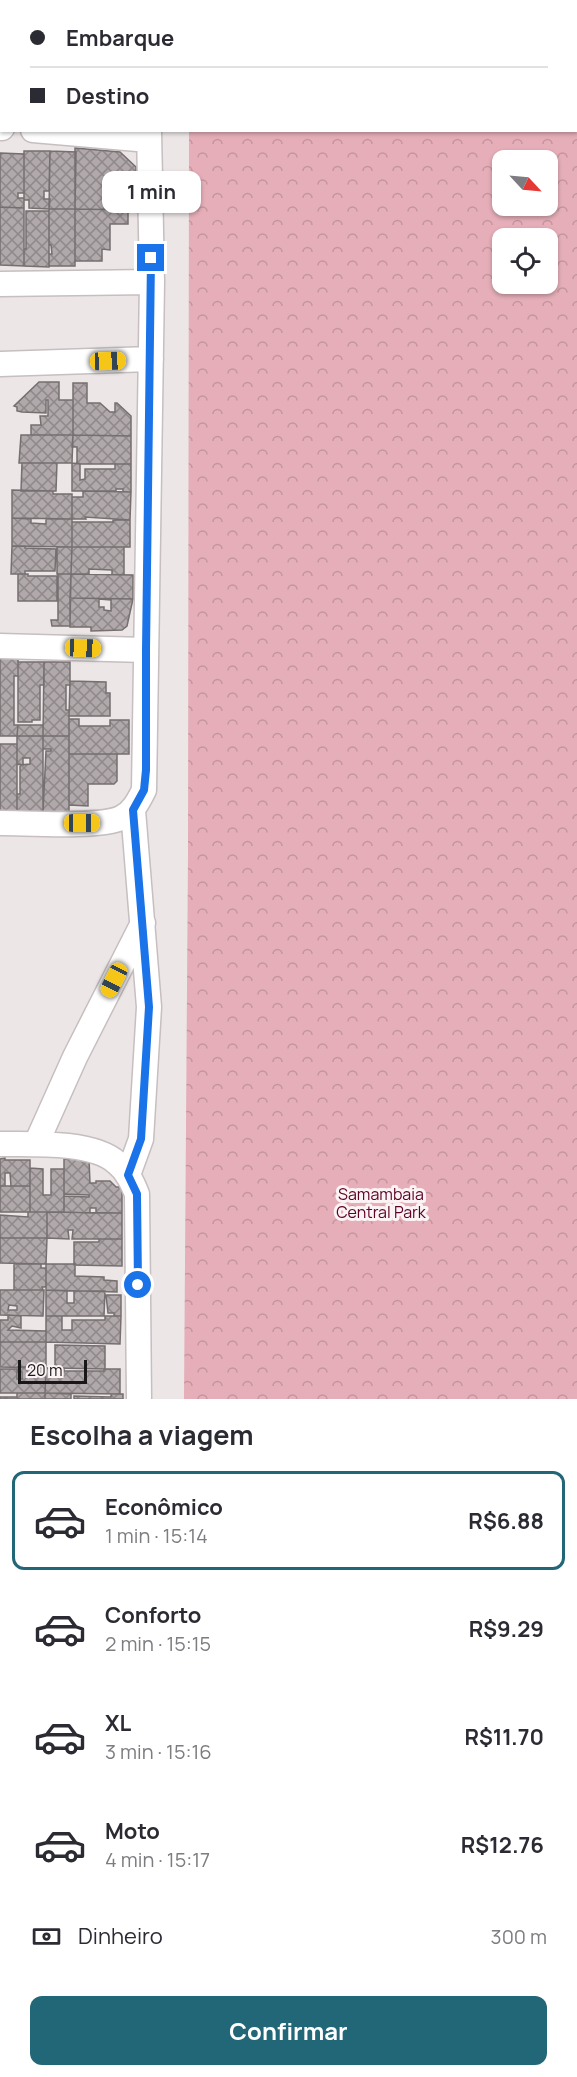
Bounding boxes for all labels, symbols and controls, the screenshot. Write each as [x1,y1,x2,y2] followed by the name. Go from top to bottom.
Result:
[66,23,174,53] text: Embarque
[66,81,149,111] text: Destino
[492,150,558,216] north arrow
[492,150,558,294] map controls
[102,171,201,213] callout: 1 min
[127,178,176,205] text: 1 min
[492,228,558,294] button: locate
[137,244,164,271] route end
[90,351,126,371] car
[65,638,101,658] car
[64,814,100,832] car
[98,960,130,1000] car
[336,1183,427,1223] park label: Samambaia Central Park
[124,1271,151,1298] route start
[18,1357,87,1384] scale bar
[27,1359,63,1381] text: 20 m
[30,1416,253,1453] text: Escolha a viagem
[105,1492,223,1522] text: Econômico
[33,1494,87,1548] icon: car
[468,1506,544,1536] text: R$6.88
[105,1522,208,1549] text: 1 min · 15:14
[105,1600,201,1630] text: Conforto
[33,1602,87,1656] icon: car
[469,1614,544,1644] text: R$9.29
[105,1630,211,1657] text: 2 min · 15:15
[105,1708,131,1738] text: XL
[33,1710,87,1764] icon: car
[464,1722,544,1752] text: R$11.70
[105,1738,212,1765] text: 3 min · 15:16
[105,1816,160,1846] text: Moto
[33,1818,87,1872] icon: car
[461,1830,544,1860] text: R$12.76
[105,1846,210,1873] text: 4 min · 15:17
[30,1920,63,1953] icon: cash
[78,1921,163,1951] text: Dinheiro
[491,1923,547,1950] text: 300 m
[30,1996,547,2065] button: Confirmar

